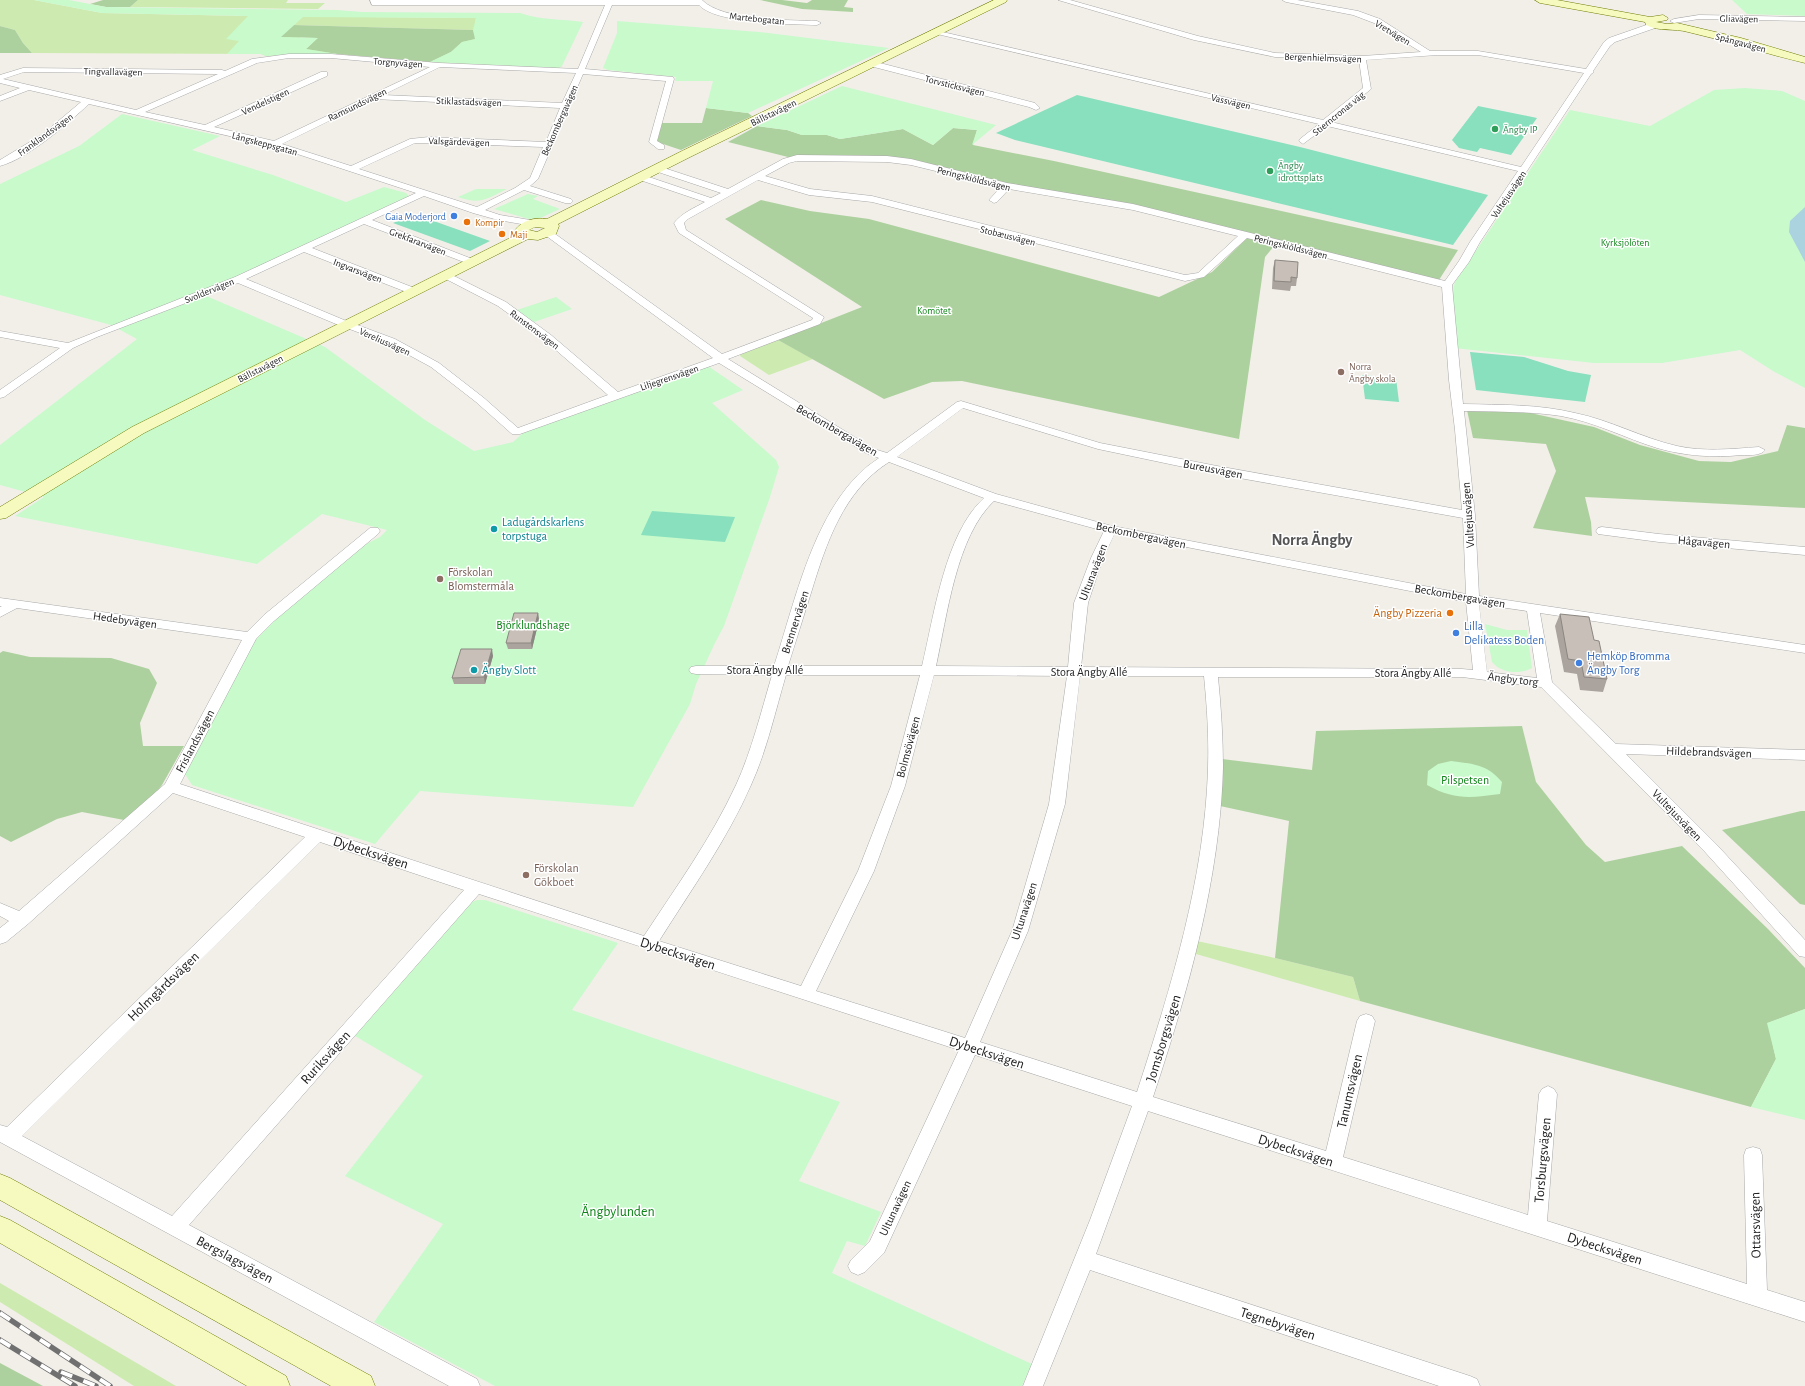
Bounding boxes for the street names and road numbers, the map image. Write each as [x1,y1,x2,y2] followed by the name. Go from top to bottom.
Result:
[729,11,785,27] street label: Martebogatan
[1720,14,1758,24] street label: Gliavägen
[1373,18,1412,47] street label: Vretvägen
[1714,31,1767,55] street label: Spångavägen
[1284,52,1362,64] street label: Bergenhielmsvägen
[373,56,423,70] street label: Torgnyvägen
[83,66,142,78] street label: Tingvallavägen
[924,74,986,98] street label: Torvsticksvägen
[540,83,580,157] street label: Beckombergavägen
[327,86,388,123] street label: Ramsundsvägen
[240,87,291,117] street label: Vendelstigen
[1311,90,1367,138] street label: Stierncronas väg
[1210,93,1252,111] street label: Vassvägen
[436,96,502,108] street label: Stiklastadsvägen
[749,98,798,128] street label: Bällstavägen
[16,111,75,158] street label: Franklandsvägen
[231,130,299,158] street label: Långskeppsgatan
[428,136,490,148] street label: Valsgärdevägen
[936,165,1012,193] street label: Peringskiöldsvägen
[1489,169,1528,220] street label: Vultejusvägen
[979,224,1036,248] street label: Stobæusvägen
[388,227,447,257] street label: Grekfararvägen
[1253,233,1329,261] street label: Peringskiöldsvägen
[332,257,383,285] street label: Ingvarsvägen
[183,276,236,305] street label: Svoldervägen
[508,308,561,352] street label: Runstensvägen
[358,326,412,358] street label: Vereliusvägen
[236,353,285,385] street label: Bällstavägen
[639,363,700,393] street label: Liljegrensvägen
[794,402,880,458] street label: Beckombergavägen
[1182,457,1244,481] street label: Bureusvägen
[1460,481,1477,548] street label: Vultejusvägen
[1095,520,1187,550] street label: Beckombergavägen
[1677,534,1731,550] street label: Hågavägen
[1077,542,1109,602] street label: Ultunavägen
[1414,582,1506,610] street label: Beckombergavägen
[779,589,811,655] street label: Brennervägen
[92,610,158,631] street label: Hedebyvägen
[727,663,803,677] street label: Stora Ängby Allé
[1051,665,1127,679] street label: Stora Ängby Allé
[1375,666,1451,680] street label: Stora Ängby Allé
[1487,669,1539,689] street label: Ängby torg
[173,708,217,774] street label: Frislandsvägen
[894,715,922,779] street label: Bolmsövägen
[1666,745,1752,759] street label: Hildebrandsvägen
[1649,787,1704,844] street label: Vultejusvägen
[331,834,410,872] street label: Dybecksvägen
[1009,881,1039,941] street label: Ultunavägen
[638,935,717,973] street label: Dybecksvägen
[125,949,202,1024] street label: Holmgårdsvägen
[1144,993,1184,1084] street label: Jomsborgsvägen
[298,1028,353,1087] street label: Ruriksvägen
[947,1034,1026,1072] street label: Dybecksvägen
[1335,1053,1365,1130] street label: Tanumsvägen
[1532,1117,1554,1203] street label: Torsburgsvägen
[1256,1132,1335,1170] street label: Dybecksvägen
[877,1178,913,1238] street label: Ultunavägen
[1748,1192,1764,1258] street label: Ottarsvägen
[1565,1230,1644,1268] street label: Dybecksvägen
[194,1234,275,1286] street label: Bergslagsvägen
[1238,1305,1317,1343] street label: Tegnebyvägen

